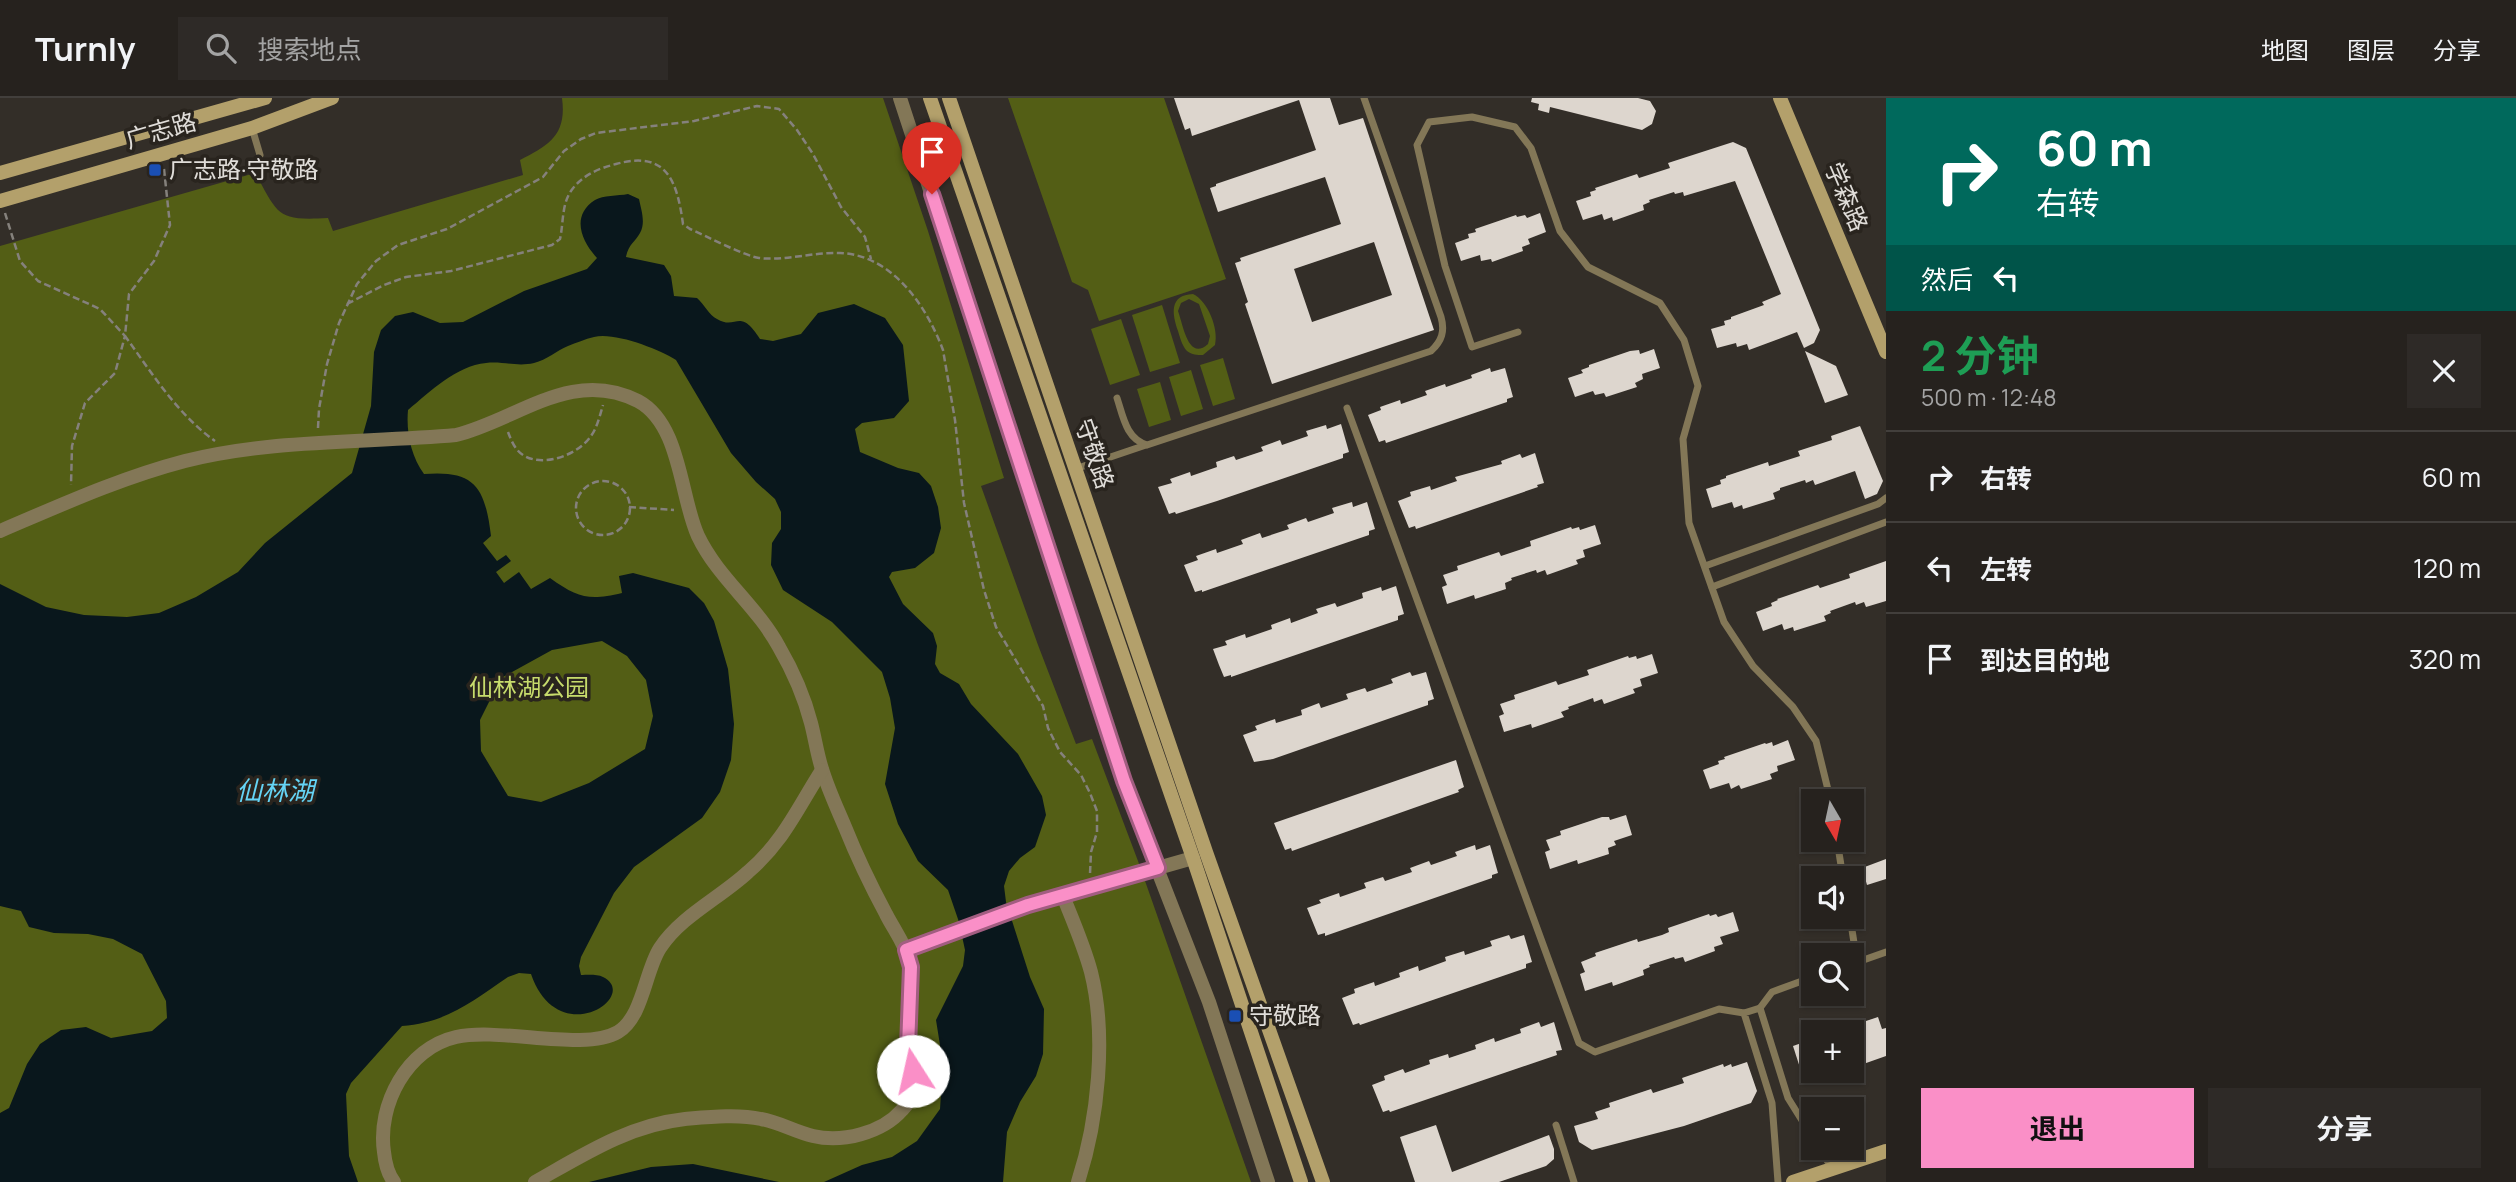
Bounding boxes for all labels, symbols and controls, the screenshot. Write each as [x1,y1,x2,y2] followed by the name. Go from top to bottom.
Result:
[178,17,668,80] search box
[35,26,136,71] text: Turnly
[202,29,240,67] icon: search
[258,31,362,67] text: 搜索地点
[2261,33,2309,66] text: 地图
[2347,33,2395,66] text: 图层
[2433,33,2481,66] text: 分享
[121,104,200,155] street label: 广志路
[2036,114,2153,181] text: 60 m
[902,122,962,194] pin
[1921,126,2012,217] icon: right
[913,133,951,171] icon: arrive
[169,152,318,185] place label: 广志路·守敬路
[1818,157,1877,236] street label: 学森路
[147,162,163,178] marker: 广志路·守敬路
[2036,181,2100,225] text: 右转
[1987,259,2025,297] icon: left
[1921,261,1973,297] text: 然后
[1921,326,2038,384] text: 2 分钟
[2407,334,2481,408] button: close
[1921,381,2057,413] text: 500 m · 12:48
[1068,414,1123,493] street label: 守敬路
[1921,458,1959,496] icon: right
[2422,459,2481,495] text: 60 m
[1980,460,2032,496] text: 右转
[1921,549,1959,587] icon: left
[2413,550,2481,586] text: 120 m
[1980,551,2032,587] text: 左转
[1921,640,1959,678] icon: arrive
[2409,641,2481,677] text: 320 m
[1980,642,2110,678] text: 到达目的地
[469,670,589,703] park label: 仙林湖公园
[236,772,318,808] water label: 仙林湖
[1801,789,1864,852] north arrow
[1801,789,1864,1160] map controls
[1801,866,1864,929] button: sound
[1801,943,1864,1006] button: search
[1249,998,1321,1031] place label: 守敬路
[1227,1008,1243,1024] marker: 守敬路
[1801,1020,1864,1083] button: +
[876,1034,950,1108] position arrow
[1921,1088,2194,1168] button: 退出
[2208,1088,2481,1168] button: 分享
[1801,1097,1864,1160] button: −

